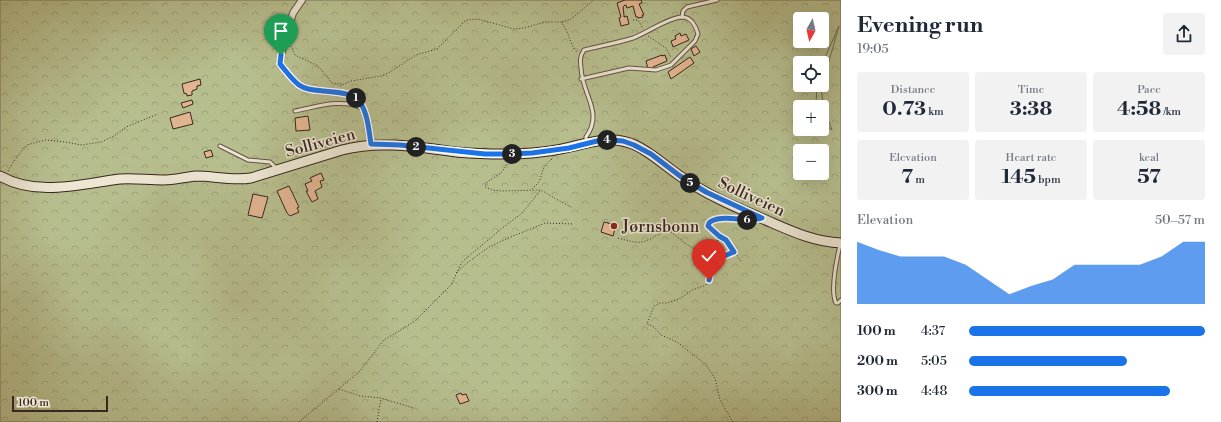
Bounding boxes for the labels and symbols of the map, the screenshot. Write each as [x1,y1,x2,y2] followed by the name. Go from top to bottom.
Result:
[793,12,829,48] north arrow
[264,14,298,55] pin
[346,88,366,108] pin: 1
[283,124,358,162] street label: Solliveien
[597,130,617,150] pin: 4
[406,137,426,157] pin: 2
[502,144,522,164] pin: 3
[680,173,700,193] pin: 5
[715,173,789,221] street label: Solliveien
[737,210,757,230] pin: 6
[621,217,700,237] place label: Jørnsbonn
[609,221,619,231] marker: Jørnsbonn
[692,239,726,280] pin
[12,394,108,413] scale bar

